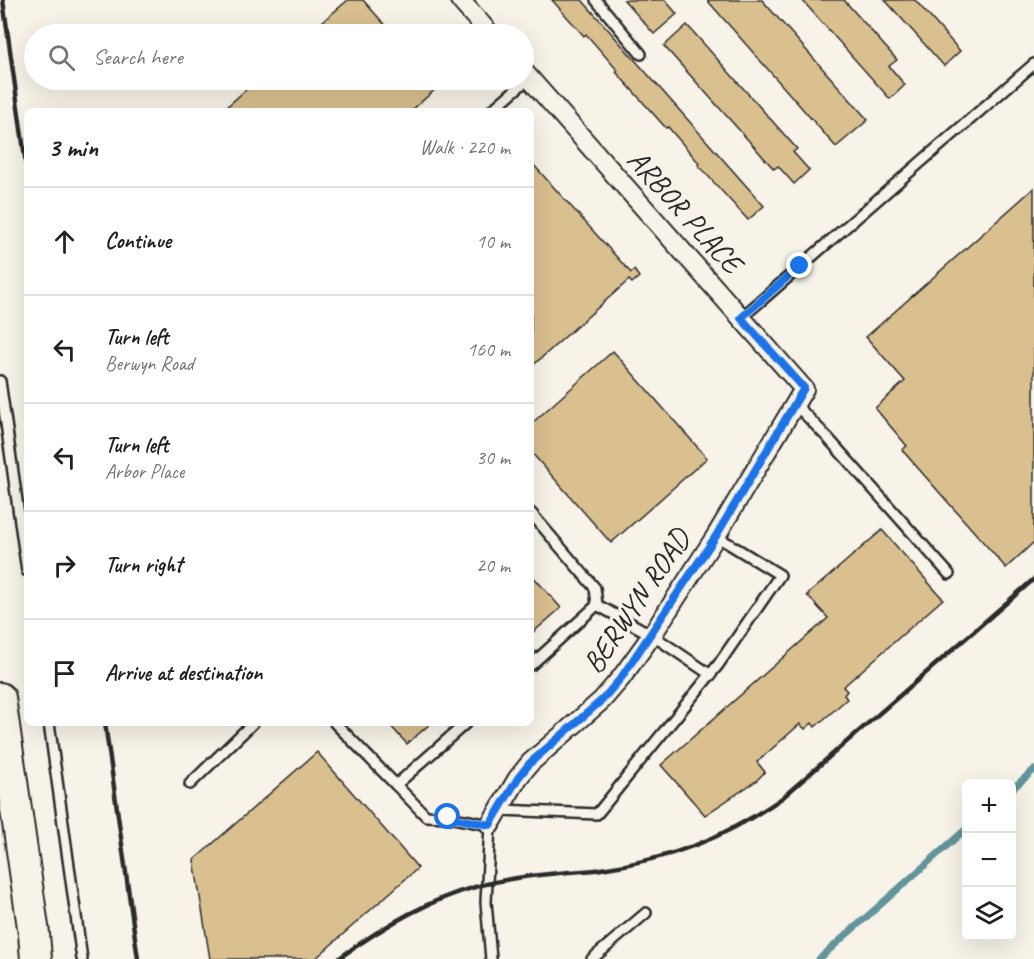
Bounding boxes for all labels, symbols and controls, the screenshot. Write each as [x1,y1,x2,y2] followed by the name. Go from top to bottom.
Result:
[24,24,534,90] search box
[45,41,78,74] icon: search
[93,43,183,71] text: Search here
[48,131,98,164] text: 3 min
[420,135,510,160] text: Walk · 220 m
[619,141,753,284] street label: ARBOR PLACE
[48,225,81,258] icon: ahead
[105,227,171,255] text: Continue
[476,229,510,254] text: 10 m
[786,252,812,278] route end
[105,323,169,351] text: Turn left
[48,333,81,366] icon: left
[467,337,510,362] text: 160 m
[105,351,194,376] text: Berwyn Road
[105,431,169,459] text: Turn left
[48,441,81,474] icon: left
[476,445,510,470] text: 30 m
[105,459,184,484] text: Arbor Place
[574,519,700,680] street label: BERWYN ROAD
[48,549,81,582] icon: right
[105,551,182,579] text: Turn right
[476,553,510,578] text: 20 m
[48,657,81,690] icon: arrive
[105,659,262,687] text: Arrive at destination
[962,779,1016,941] map controls
[962,779,1016,833] button: +
[434,803,460,829] route start
[962,833,1016,887] button: −
[962,887,1016,941] button: layers

